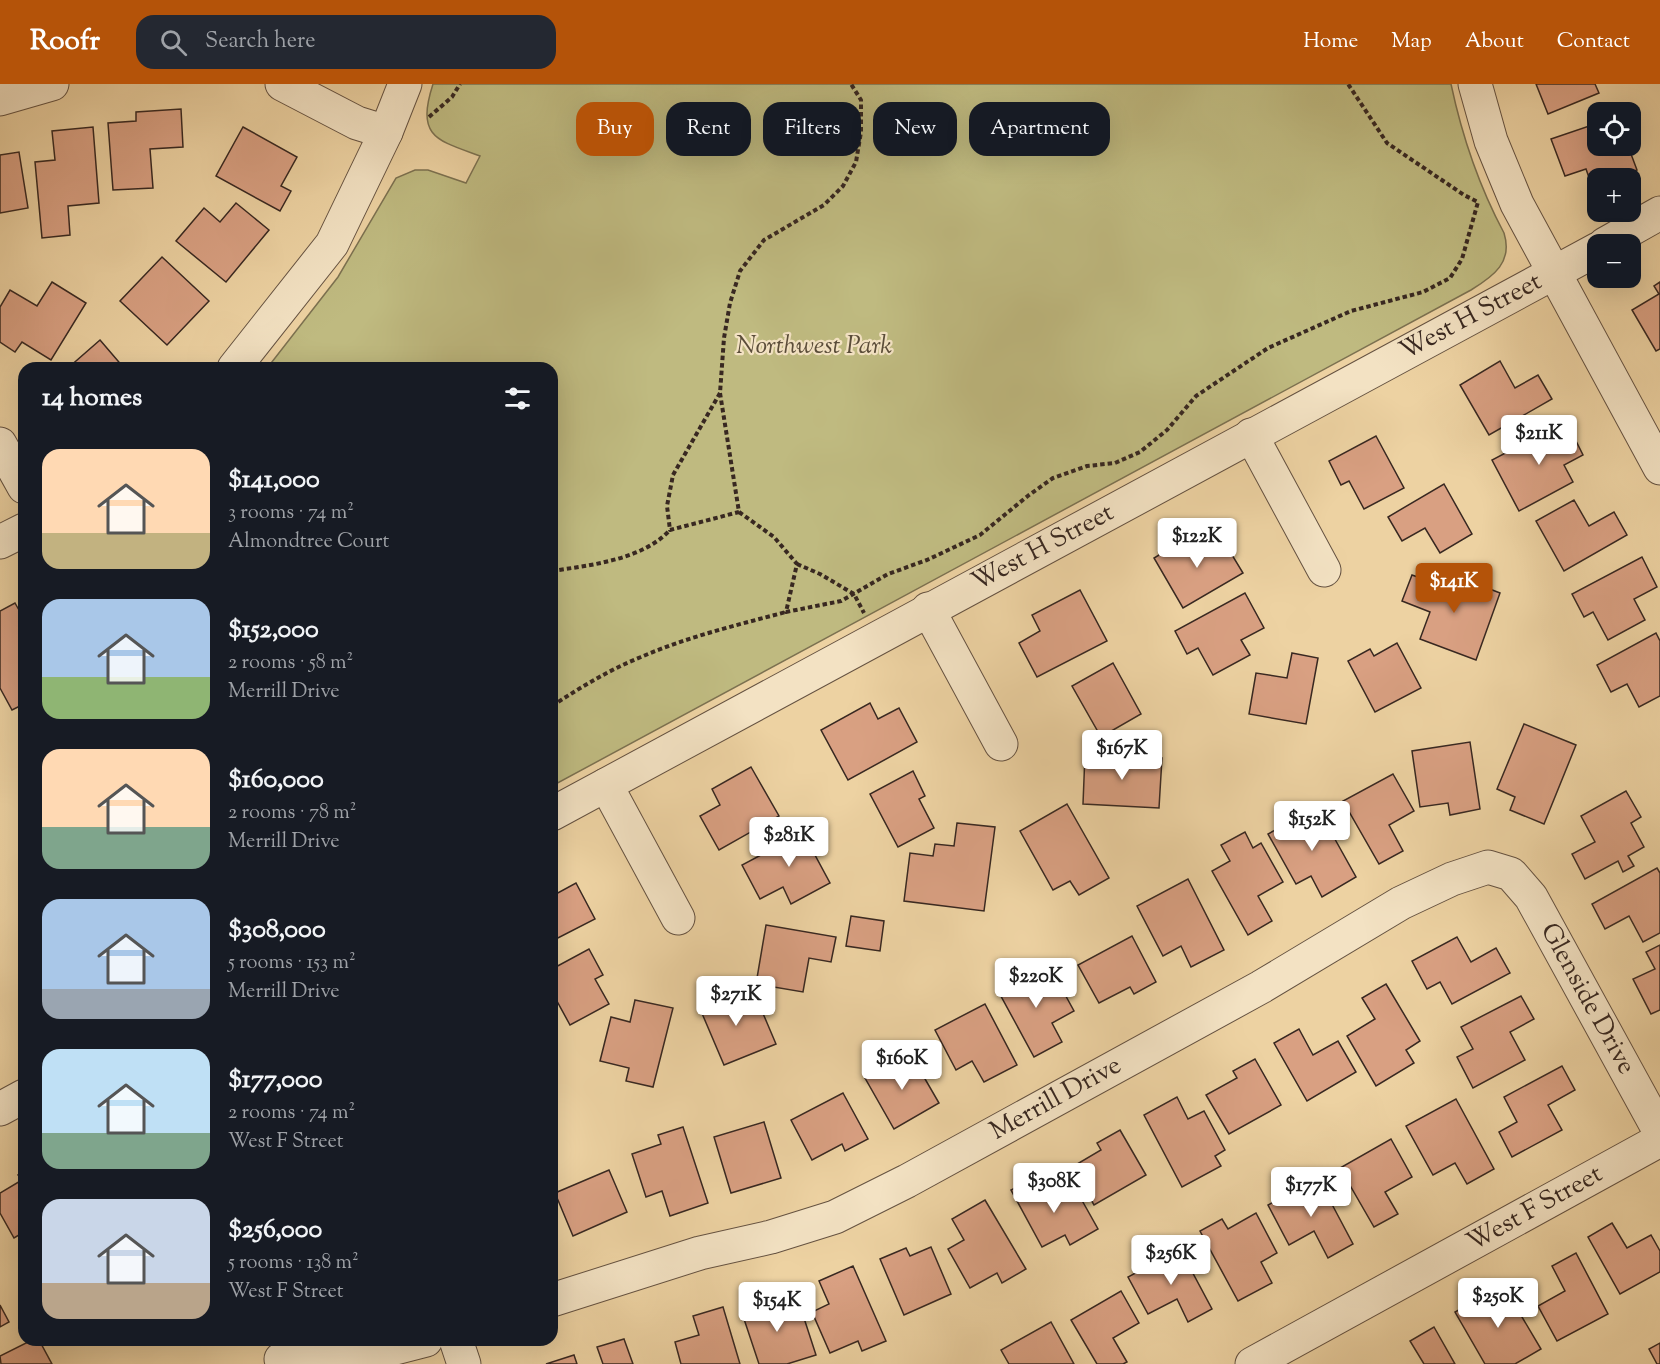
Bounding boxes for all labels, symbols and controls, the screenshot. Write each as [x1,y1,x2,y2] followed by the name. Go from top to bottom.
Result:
[136,15,556,69] search box
[30,22,100,62] text: Roofr
[157,26,190,59] icon: search
[205,26,315,58] text: Search here
[1303,27,1358,57] text: Home
[1391,27,1432,57] text: Map
[1465,27,1524,57] text: About
[1557,27,1630,57] text: Contact
[576,102,654,156] chip: Buy
[666,102,751,156] chip: Rent
[763,102,861,156] chip: Filters
[873,102,957,156] chip: New
[969,102,1110,156] chip: Apartment
[1587,102,1641,288] map controls
[1587,102,1641,156] button: locate
[1587,168,1641,222] button: +
[1587,234,1641,288] button: −
[1393,264,1549,370] street label: West H Street
[736,328,892,365] park label: Northwest Park
[42,380,142,417] text: 14 homes
[501,382,534,415] icon: filters
[1497,415,1581,466] pin: $211K
[1515,420,1563,449] text: $211K
[228,462,320,499] text: $141,000
[90,473,162,545] icon: home
[965,495,1121,601] street label: West H Street
[228,499,354,528] text: 3 rooms · 74 m²
[1155,518,1239,569] pin: $122K
[1172,523,1222,552] text: $122K
[228,528,389,557] text: Almondtree Court
[1412,563,1496,614] pin: $141K
[1430,568,1478,597] text: $141K
[228,612,319,649] text: $152,000
[90,623,162,695] icon: home
[228,649,353,678] text: 2 rooms · 58 m²
[228,678,340,707] text: Merrill Drive
[1080,730,1164,781] pin: $167K
[1096,735,1148,764] text: $167K
[228,762,324,799] text: $160,000
[90,773,162,845] icon: home
[228,799,357,828] text: 2 rooms · 78 m²
[1270,801,1354,852] pin: $152K
[1288,806,1336,835] text: $152K
[747,817,831,868] pin: $281K
[763,822,815,851] text: $281K
[228,828,340,857] text: Merrill Drive
[228,912,326,949] text: $308,000
[1530,917,1644,1081] street label: Glenside Drive
[90,923,162,995] icon: home
[228,949,356,978] text: 5 rooms · 153 m²
[994,958,1078,1009] pin: $220K
[1009,963,1063,992] text: $220K
[694,976,778,1027] pin: $271K
[228,978,340,1007] text: Merrill Drive
[710,981,762,1010] text: $271K
[860,1040,944,1091] pin: $160K
[876,1045,928,1074] text: $160K
[984,1048,1128,1150] street label: Merrill Drive
[228,1062,323,1099] text: $177,000
[90,1073,162,1145] icon: home
[228,1099,355,1128] text: 2 rooms · 74 m²
[228,1128,344,1157] text: West F Street
[1460,1156,1610,1262] street label: West F Street
[1012,1163,1096,1214] pin: $308K
[1269,1167,1353,1218] pin: $177K
[1027,1168,1081,1197] text: $308K
[1285,1172,1337,1201] text: $177K
[228,1212,322,1249] text: $256,000
[90,1223,162,1295] icon: home
[1129,1235,1213,1286] pin: $256K
[1145,1240,1197,1269] text: $256K
[228,1249,359,1278] text: 5 rooms · 138 m²
[228,1278,344,1307] text: West F Street
[1456,1278,1540,1329] pin: $250K
[735,1282,819,1333] pin: $154K
[1472,1283,1524,1312] text: $250K
[753,1287,801,1316] text: $154K

